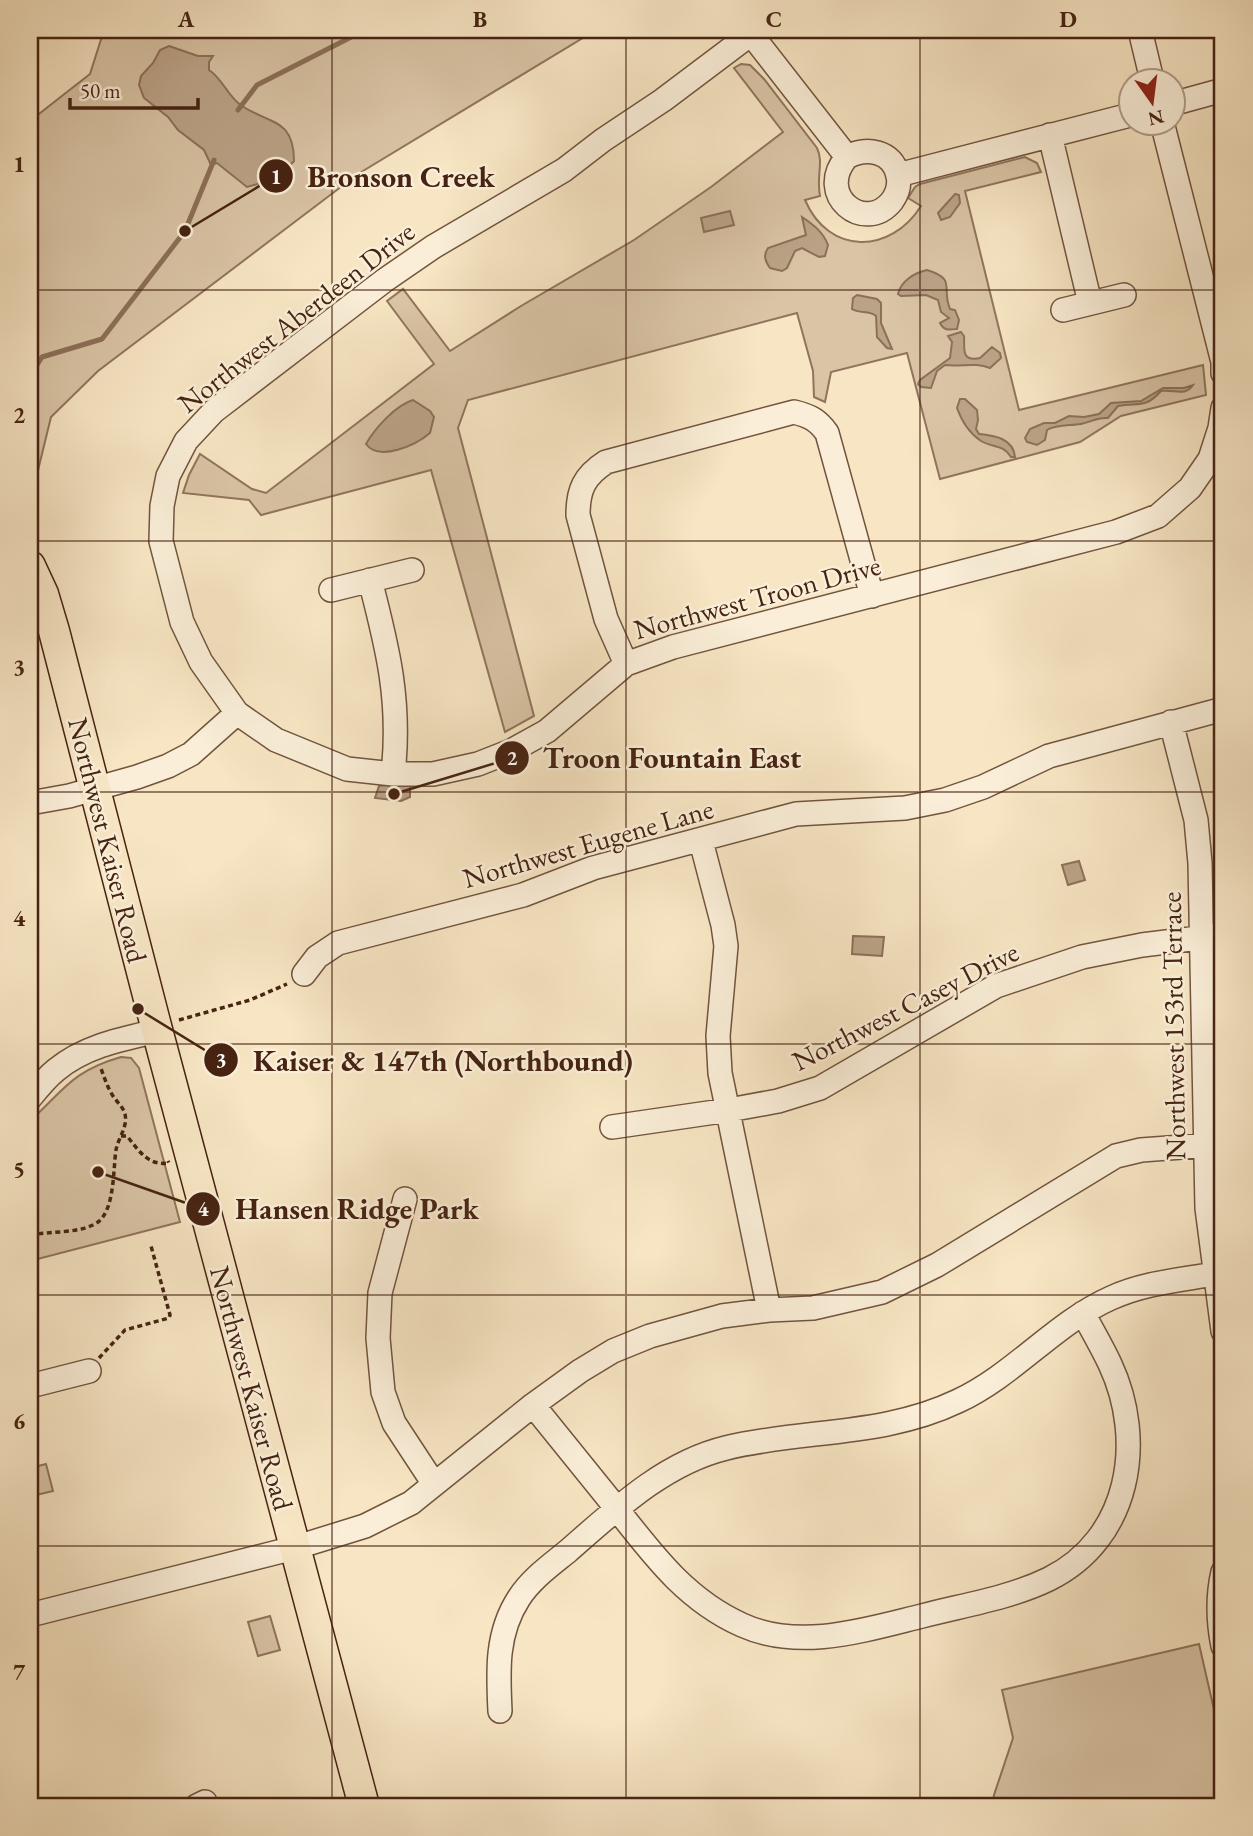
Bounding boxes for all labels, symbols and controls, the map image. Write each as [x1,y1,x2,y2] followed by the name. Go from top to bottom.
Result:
[177,4,195,34] text: A
[473,4,487,34] text: B
[766,4,782,34] text: C
[1059,4,1077,34] text: D
[70,66,198,110] scale bar
[1116,66,1186,136] north arrow
[80,77,121,104] text: 50 m
[1145,104,1166,132] text: N
[13,149,25,179] text: 1
[258,151,509,202] callout: Bronson Creek
[307,157,495,196] text: Bronson Creek
[270,163,282,190] text: 1
[170,213,422,421] street label: Northwest Aberdeen Drive
[13,400,25,430] text: 2
[630,547,884,647] street label: Northwest Troon Drive
[13,652,25,682] text: 3
[60,714,156,967] street label: Northwest Kaiser Road
[494,732,816,783] callout: Troon Fountain East
[543,738,802,777] text: Troon Fountain East
[506,744,518,771] text: 2
[459,790,717,896] street label: Northwest Eugene Lane
[1153,891,1193,1161] street label: Northwest 153rd Terrace
[13,903,26,933] text: 4
[786,933,1024,1079] street label: Northwest Casey Drive
[204,1035,647,1086] callout: Kaiser & 147th (Northbound)
[253,1041,633,1080] text: Kaiser & 147th (Northbound)
[215,1046,227,1073] text: 3
[13,1154,25,1184] text: 5
[186,1183,492,1234] callout: Hansen Ridge Park
[235,1189,479,1228] text: Hansen Ridge Park
[197,1195,209,1222] text: 4
[202,1262,302,1515] street label: Northwest Kaiser Road
[13,1406,25,1436] text: 6
[13,1657,26,1687] text: 7

